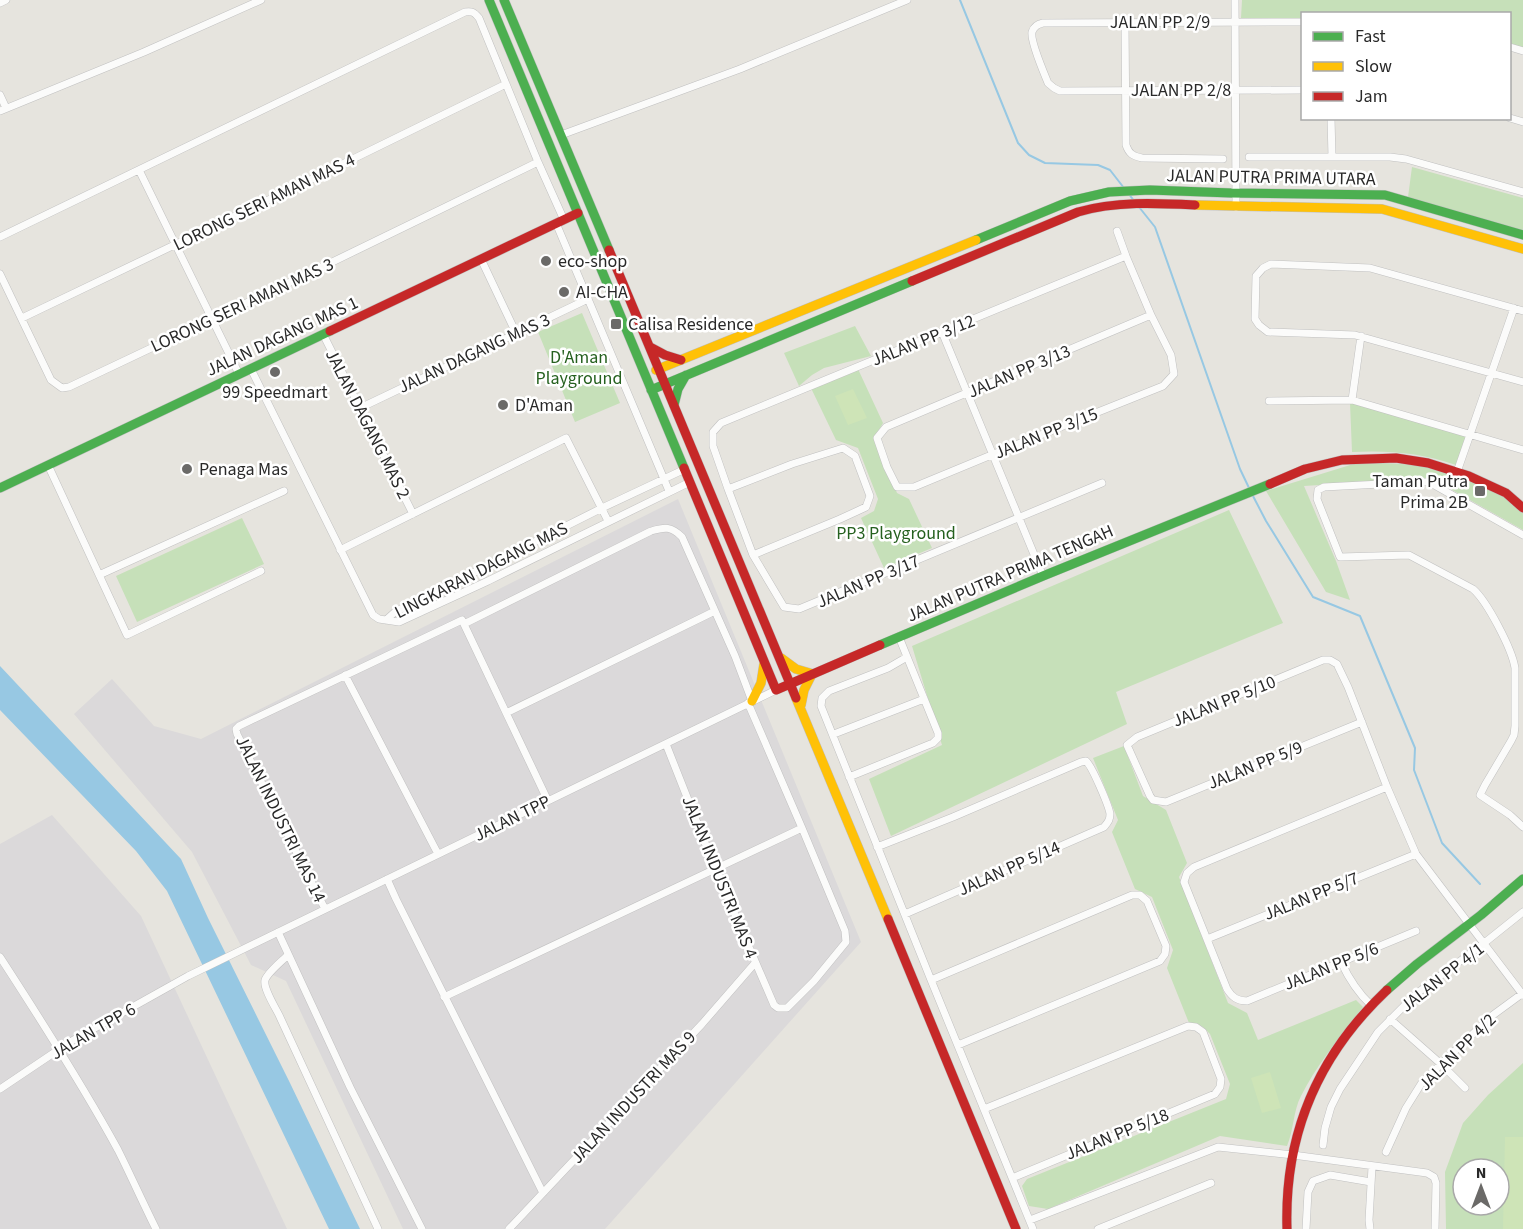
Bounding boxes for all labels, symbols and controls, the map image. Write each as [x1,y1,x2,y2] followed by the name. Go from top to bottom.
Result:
[1110,10,1210,35] street label: JALAN PP 2/9
[1301,12,1511,120] legend
[1355,24,1386,49] text: Fast
[1355,54,1392,79] text: Slow
[1131,78,1231,103] street label: JALAN PP 2/8
[1355,84,1388,109] text: Jam
[169,147,359,257] street label: LORONG SERI AMAN MAS 4
[1166,163,1376,192] street label: JALAN PUTRA PRIMA UTARA
[558,249,627,274] place label: eco-shop
[147,252,338,359] street label: LORONG SERI AMAN MAS 3
[539,254,553,268] marker: eco-shop
[576,280,628,305] place label: AI-CHA
[557,285,571,299] marker: AI-CHA
[202,290,362,383] street label: JALAN DAGANG MAS 1
[394,307,554,400] street label: JALAN DAGANG MAS 3
[868,308,979,373] street label: JALAN PP 3/12
[628,312,753,337] place label: Calisa Residence
[609,317,623,331] marker: Calisa Residence
[964,339,1074,404] street label: JALAN PP 3/13
[319,345,416,503] street label: JALAN DAGANG MAS 2
[536,345,622,391] park label: D'Aman Playground
[268,365,282,379] marker: 99 Speedmart
[222,380,328,405] place label: 99 Speedmart
[515,393,573,418] place label: D'Aman
[496,398,510,412] marker: D'Aman
[991,401,1102,466] street label: JALAN PP 3/15
[199,457,288,482] place label: Penaga Mas
[180,462,194,476] marker: Penaga Mas
[1372,469,1468,515] place label: Taman Putra Prima 2B
[1473,484,1487,498] marker: Taman Putra Prima 2B
[390,516,572,625] street label: LINGKARAN DAGANG MAS
[903,519,1117,628] street label: JALAN PUTRA PRIMA TENGAH
[836,521,956,546] park label: PP3 Playground
[813,549,923,614] street label: JALAN PP 3/17
[1169,669,1280,734] street label: JALAN PP 5/10
[229,732,332,907] street label: JALAN INDUSTRI MAS 14
[1204,735,1306,796] street label: JALAN PP 5/9
[470,789,555,848] street label: JALAN TPP
[675,792,764,962] street label: JALAN INDUSTRI MAS 4
[954,835,1064,902] street label: JALAN PP 5/14
[1260,866,1362,927] street label: JALAN PP 5/7
[1280,936,1382,997] street label: JALAN PP 5/6
[1395,937,1490,1018] street label: JALAN PP 4/1
[46,997,141,1066] street label: JALAN TPP 6
[1413,1008,1502,1097] street label: JALAN PP 4/2
[565,1025,702,1169] street label: JALAN INDUSTRI MAS 9
[1062,1102,1173,1167] street label: JALAN PP 5/18
[1451,1157,1511,1217] north arrow
[1476,1162,1486,1184] text: N

